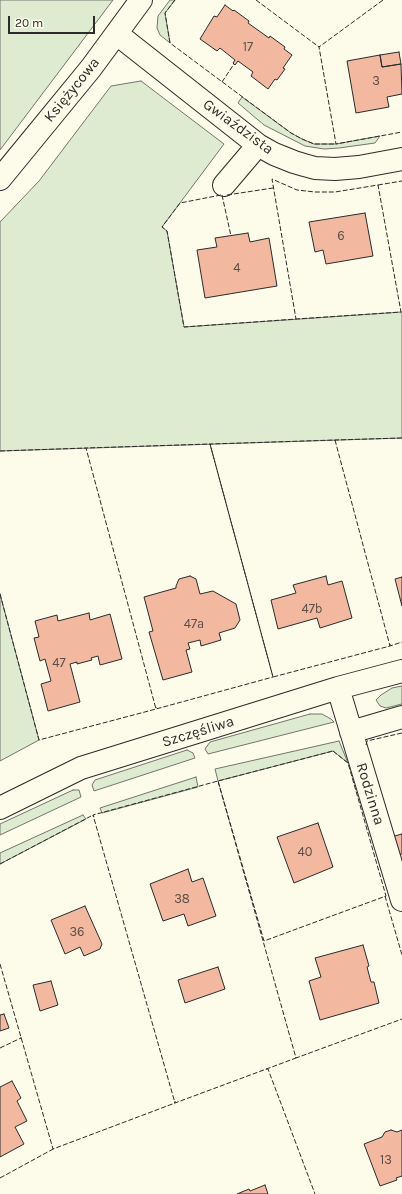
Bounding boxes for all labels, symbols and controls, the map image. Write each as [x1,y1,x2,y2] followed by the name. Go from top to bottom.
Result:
[10,8,97,34] scale bar
[15,16,43,30] text: 20 m
[243,39,253,55] house number: 17
[40,54,104,126] street label: Księżycowa
[372,73,380,89] house number: 3
[199,95,277,159] street label: Gwiaździsta
[337,228,345,244] house number: 6
[233,260,241,276] house number: 4
[301,601,323,617] house number: 47b
[184,616,204,632] house number: 47a
[52,655,66,671] house number: 47
[160,713,236,751] street label: Szczęśliwa
[352,761,388,827] street label: Rodzinna
[298,844,312,860] house number: 40
[174,891,190,907] house number: 38
[69,924,85,940] house number: 36
[380,1152,392,1168] house number: 13

